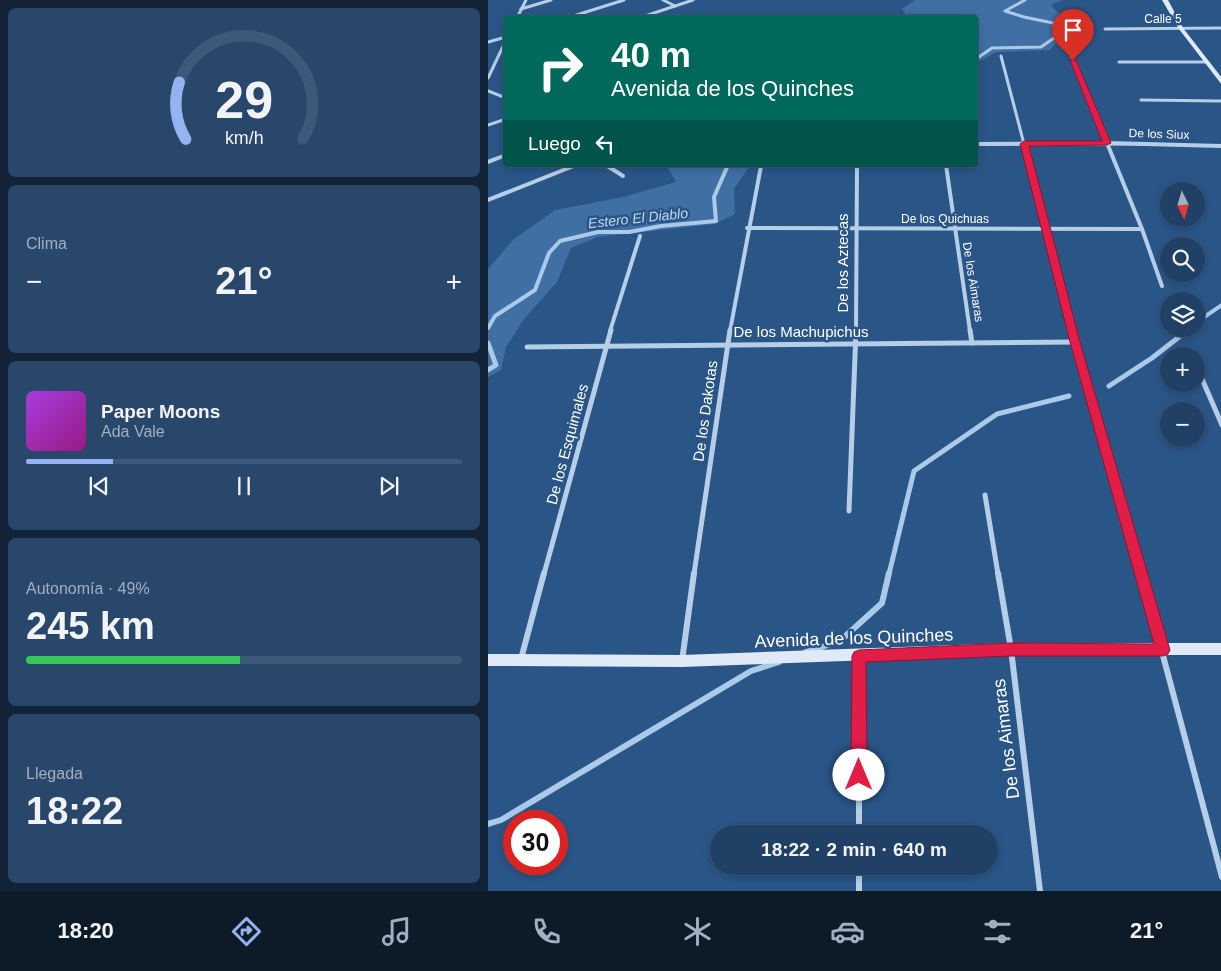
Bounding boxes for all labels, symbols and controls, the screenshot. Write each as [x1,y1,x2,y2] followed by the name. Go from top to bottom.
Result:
[1052,9,1094,60] pin
[1144,12,1182,26] street label: Calle 5
[1059,16,1087,44] icon: arrive
[528,35,593,100] icon: right
[611,35,691,74] text: 40 m
[215,71,273,129] text: 29
[611,76,854,101] text: Avenida de los Quinches
[1128,126,1190,142] street label: De los Siux
[225,128,263,148] text: km/h
[591,130,619,158] icon: left
[528,133,581,154] text: Luego
[1160,182,1206,228] north arrow
[1160,182,1205,447] map controls
[587,205,689,231] water label: Estero El Diablo
[901,212,989,226] street label: De los Quichuas
[834,213,851,313] street label: De los Aztecas
[26,235,67,252] text: Clima
[1160,237,1205,282] button: search
[960,241,986,323] street label: De los Aimaras
[215,260,273,302] text: 21°
[26,266,42,297] text: −
[446,266,462,297] text: +
[1160,292,1205,337] button: layers
[733,323,869,340] street label: De los Machupichus
[1160,347,1205,392] button: +
[690,359,720,463] street label: De los Dakotas
[543,382,591,506] street label: De los Esquimales
[101,401,220,422] text: Paper Moons
[1160,402,1205,447] button: −
[101,423,165,440] text: Ada Vale
[85,472,113,500] icon: previous
[230,472,258,500] icon: pause
[375,472,403,500] icon: next
[26,580,150,597] text: Autonomía · 49%
[26,605,155,647] text: 245 km
[754,625,954,651] street label: Avenida de los Quinches
[989,678,1023,800] street label: De los Aimaras
[832,748,884,800] position arrow
[26,765,83,782] text: Llegada
[26,790,123,832] text: 18:22
[503,810,568,875] speed limit sign: 30
[761,839,947,860] text: 18:22 · 2 min · 640 m
[229,914,264,949] icon: directions
[379,914,414,949] icon: music
[529,914,564,949] icon: phone
[680,914,715,949] icon: climate
[830,914,865,949] icon: car
[980,914,1015,949] icon: filters
[58,918,114,943] text: 18:20
[1130,918,1163,943] text: 21°

